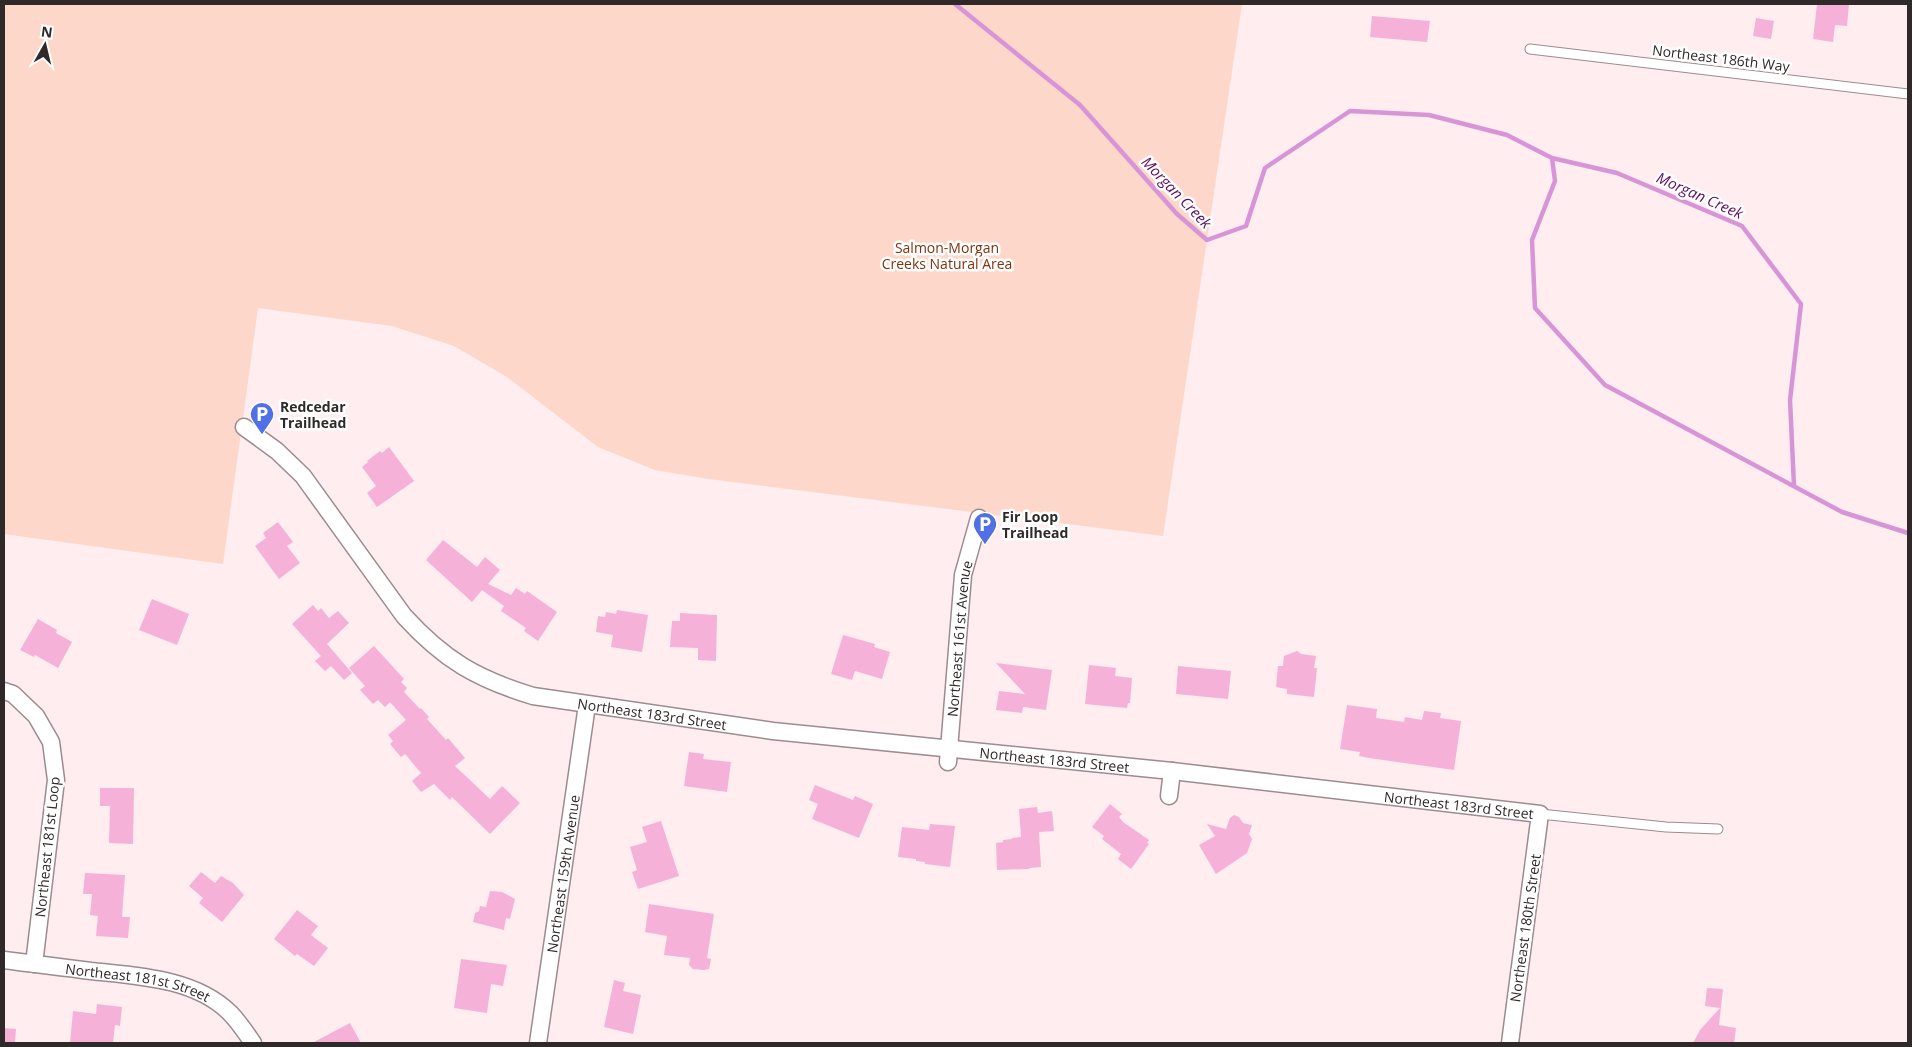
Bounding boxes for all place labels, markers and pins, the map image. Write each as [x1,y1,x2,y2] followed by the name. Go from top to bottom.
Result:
[280,397,346,432] place label: Redcedar Trailhead
[249,401,275,435] parking icon: Redcedar Trailhead
[1002,507,1068,542] place label: Fir Loop Trailhead
[972,511,998,545] parking icon: Fir Loop Trailhead

